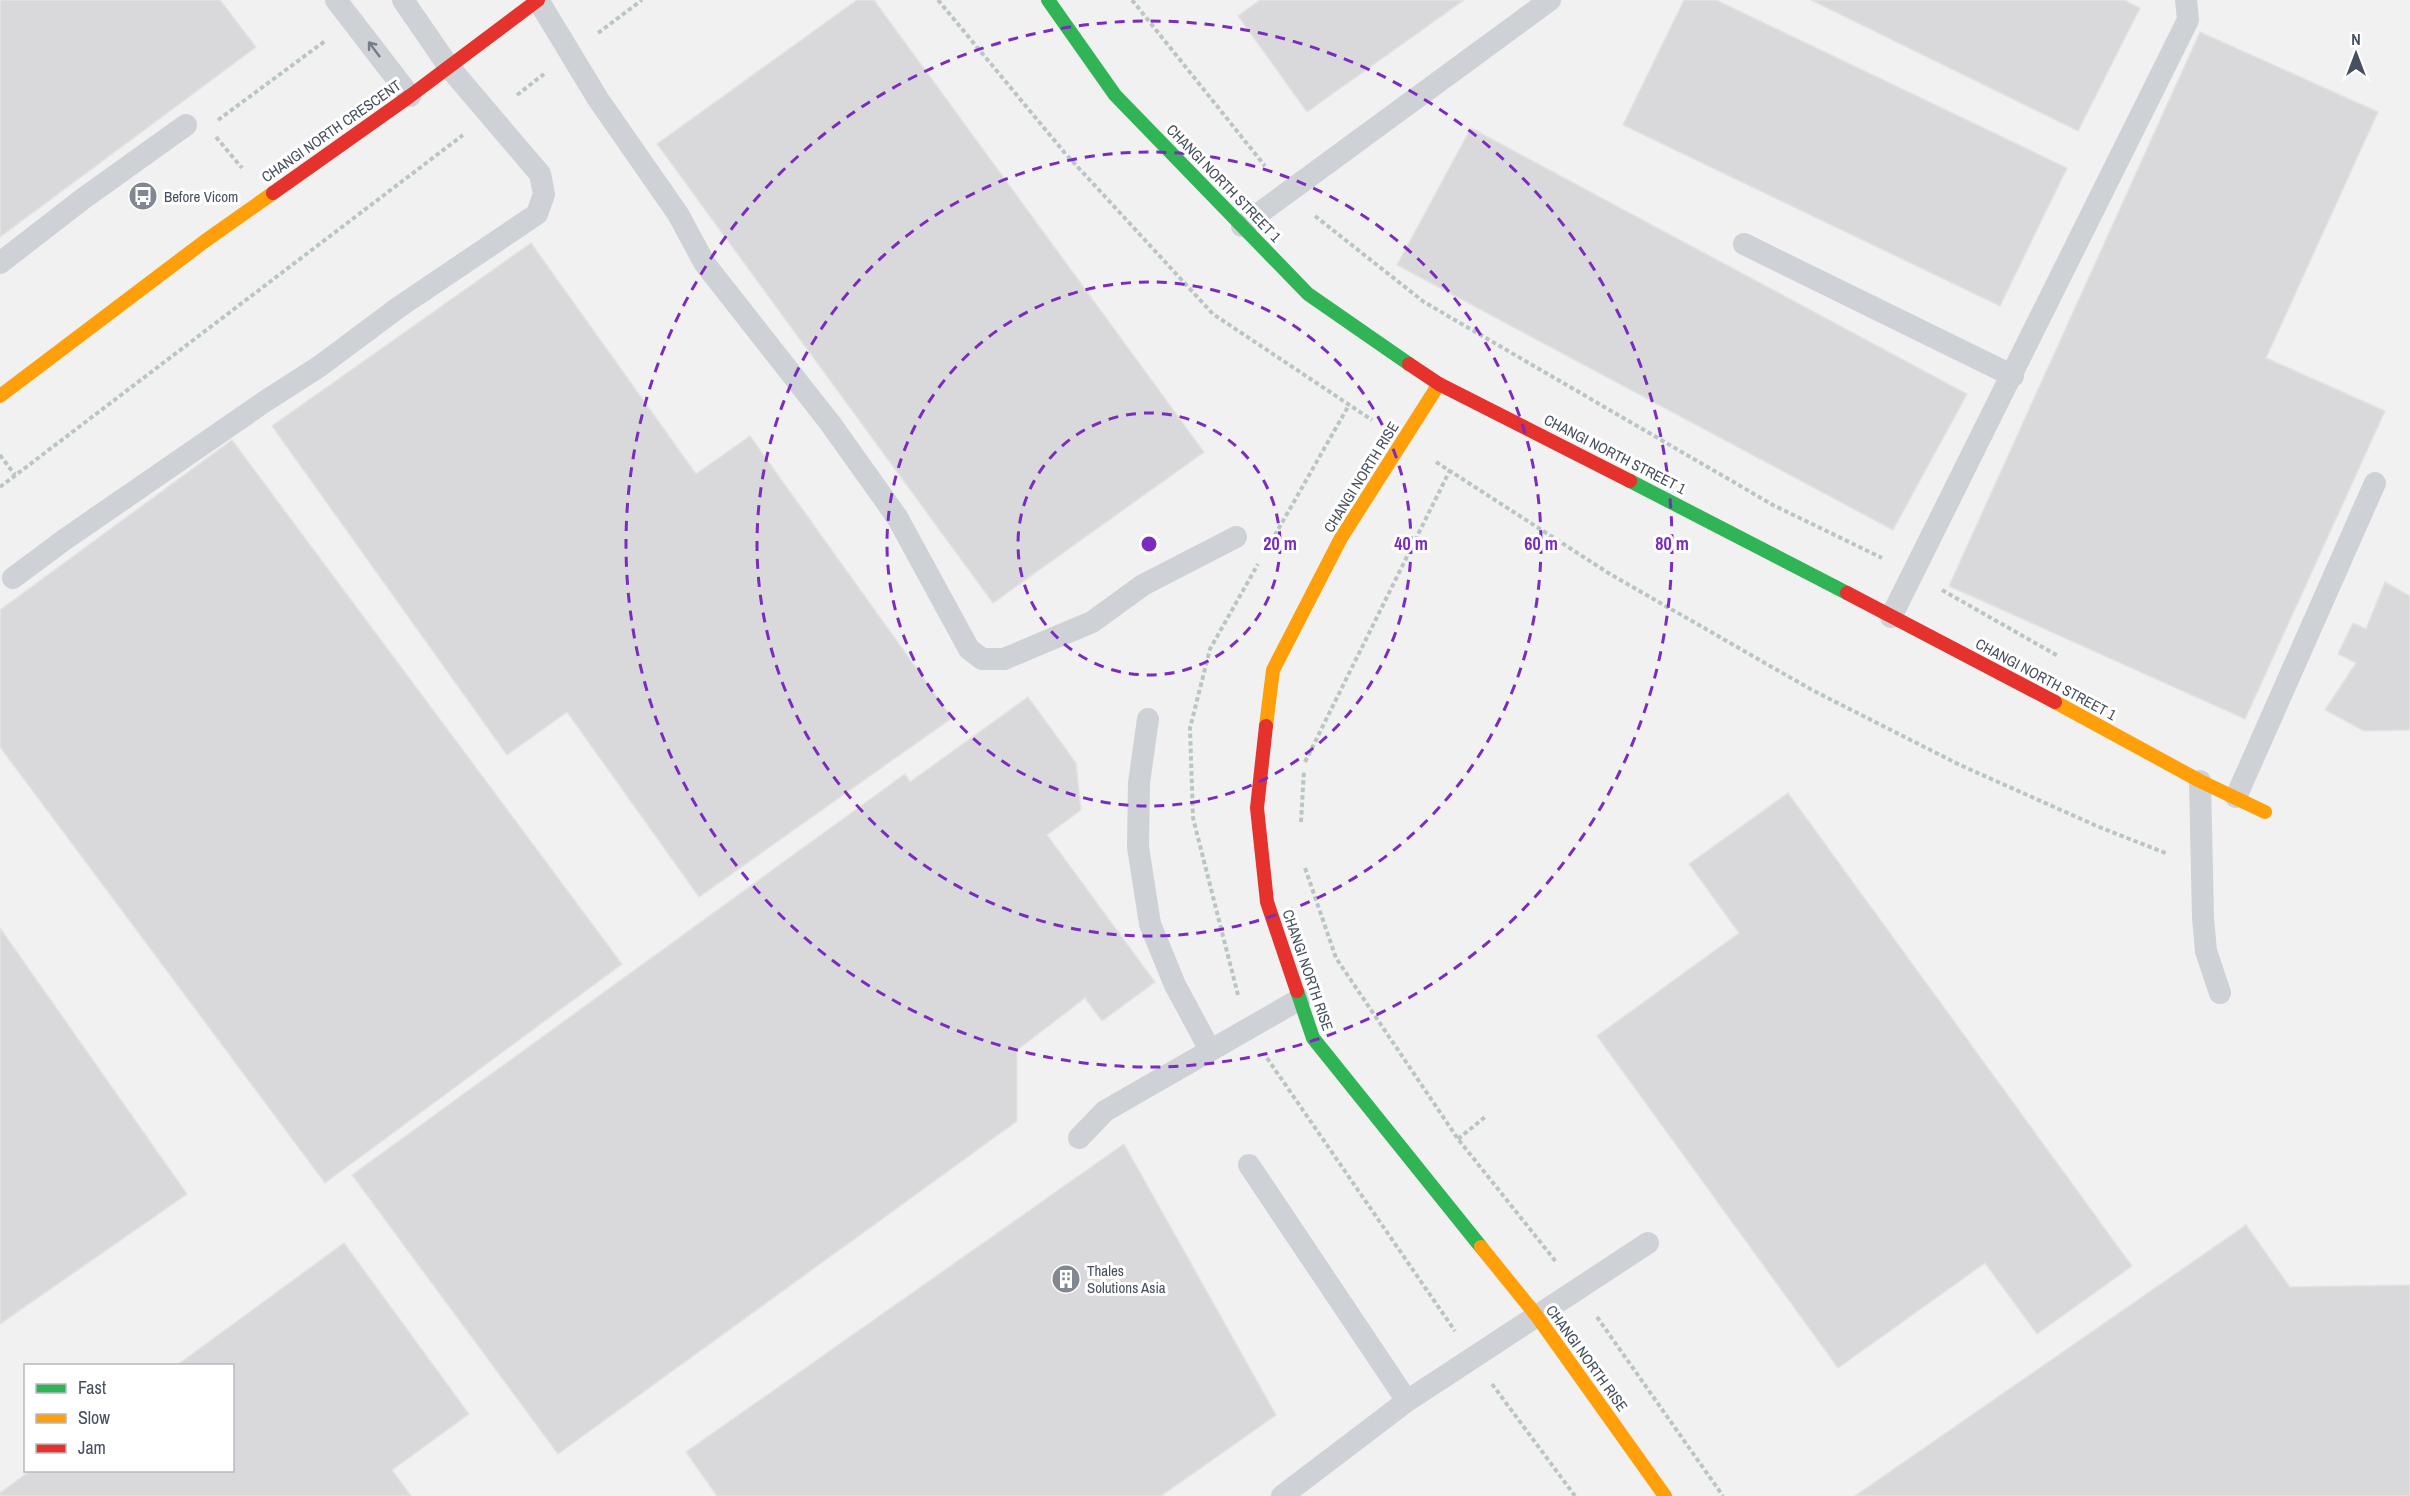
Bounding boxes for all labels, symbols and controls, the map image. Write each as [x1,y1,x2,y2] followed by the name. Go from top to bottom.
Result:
[2326,24,2386,84] north arrow
[2351,28,2361,50] text: N
[368,42,381,58] one-way arrow
[257,75,405,187] street label: CHANGI NORTH CRESCENT
[1162,119,1286,247] street label: CHANGI NORTH STREET 1
[127,180,159,212] bus stop icon: Before Vicom
[164,186,238,207] place label: Before Vicom
[1540,409,1690,499] street label: CHANGI NORTH STREET 1
[1318,418,1404,536] street label: CHANGI NORTH RISE
[1263,531,1297,556] text: 20 m
[1394,531,1428,556] text: 40 m
[1524,531,1558,556] text: 60 m
[1655,531,1689,556] text: 80 m
[1139,534,1159,554] centre of rings
[1972,633,2120,725] street label: CHANGI NORTH STREET 1
[1277,907,1339,1033] street label: CHANGI NORTH RISE
[1087,1260,1166,1298] place label: Thales Solutions Asia
[1050,1263,1082,1295] building icon: Thales Solutions Asia
[1541,1300,1633,1416] street label: CHANGI NORTH RISE
[24,1364,234,1472] legend
[78,1375,106,1400] text: Fast
[78,1405,110,1430] text: Slow
[78,1435,106,1460] text: Jam

